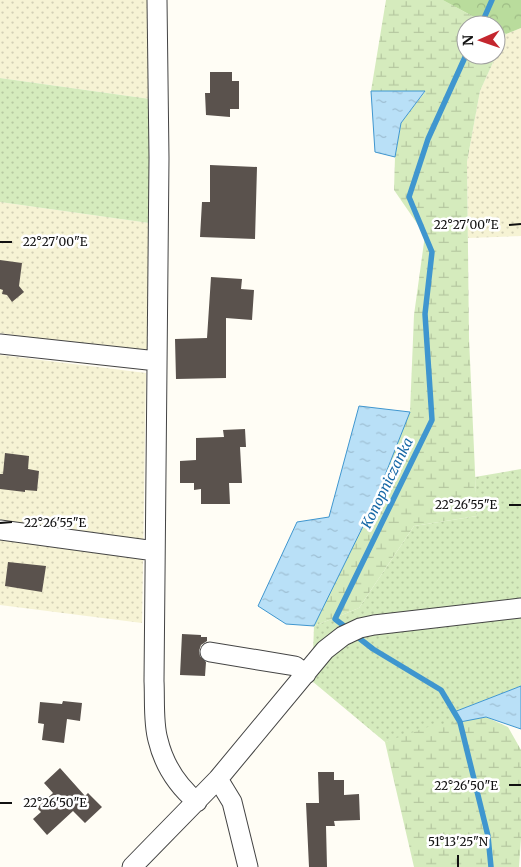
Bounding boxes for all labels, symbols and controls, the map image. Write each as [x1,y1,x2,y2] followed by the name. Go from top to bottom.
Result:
[456,15,506,65] north arrow
[459,35,477,46] text: N
[434,217,499,232] text: 22°27'00"E
[23,234,88,249] text: 22°27'00"E
[357,435,417,532] water label: Konopniczanka
[435,497,497,512] text: 22°26'55"E
[24,515,86,530] text: 22°26'55"E
[434,778,498,793] text: 22°26'50"E
[23,795,87,810] text: 22°26'50"E
[428,834,489,849] text: 51°13'25"N

